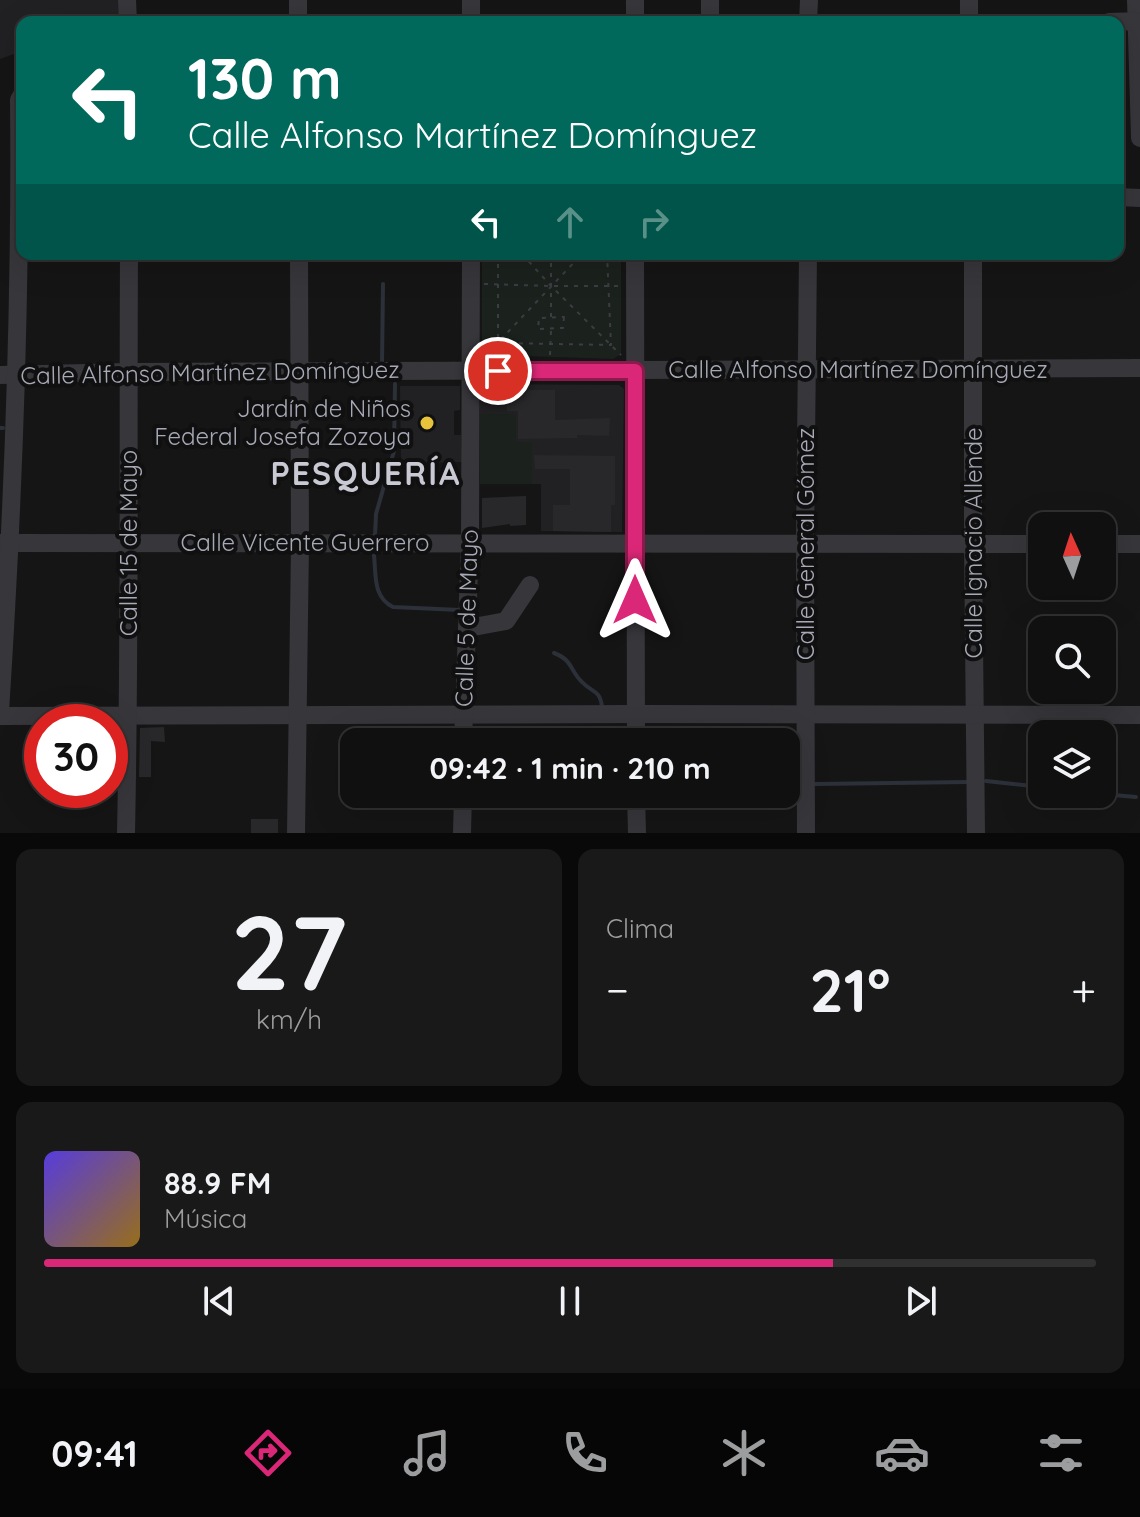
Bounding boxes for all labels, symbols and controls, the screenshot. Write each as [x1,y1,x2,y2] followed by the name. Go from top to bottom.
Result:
[188,43,342,113] text: 130 m
[56,48,160,152] icon: left
[188,112,757,157] text: Calle Alfonso Martínez Domínguez
[464,200,508,244] icon: left
[548,200,592,244] icon: ahead
[632,200,676,244] icon: right
[464,337,532,405] pin
[476,349,520,393] icon: arrive
[20,354,400,390] street label: Calle Alfonso Martínez Domínguez
[668,354,1048,384] street label: Calle Alfonso Martínez Domínguez
[154,393,411,451] place label: Jardín de Niños Federal Josefa Zozoya
[418,414,436,432] marker: Jardín de Niños Federal Josefa Zozoya
[790,428,820,660] street label: Calle General Gómez
[958,428,988,659] street label: Calle Ignacio Allende
[113,450,143,636] street label: Calle 15 de Mayo
[271,453,461,493] district label: PESQUERÍA
[1028,512,1116,600] north arrow
[1028,512,1116,808] map controls
[181,527,429,557] street label: Calle Vicente Guerrero
[448,529,484,707] street label: Calle 5 de Mayo
[593,558,677,642] position arrow
[1028,616,1116,704] button: search
[24,704,128,808] speed limit sign: 30
[1028,720,1116,808] button: layers
[429,749,711,787] text: 09:42 · 1 min · 210 m
[231,886,347,1016] text: 27
[606,912,674,945] text: Clima
[810,952,891,1027] text: 21°
[606,962,629,1017] text: −
[1071,962,1096,1017] text: +
[256,1003,322,1036] text: km/h
[164,1164,271,1202] text: 88.9 FM
[164,1202,247,1235] text: Música
[197,1279,241,1323] icon: previous
[548,1279,592,1323] icon: pause
[899,1279,943,1323] icon: next
[240,1425,296,1481] icon: directions
[399,1425,455,1481] icon: music
[557,1425,613,1481] icon: phone
[716,1425,772,1481] icon: climate
[874,1425,930,1481] icon: car
[1033,1425,1089,1481] icon: filters
[51,1431,138,1476] text: 09:41

